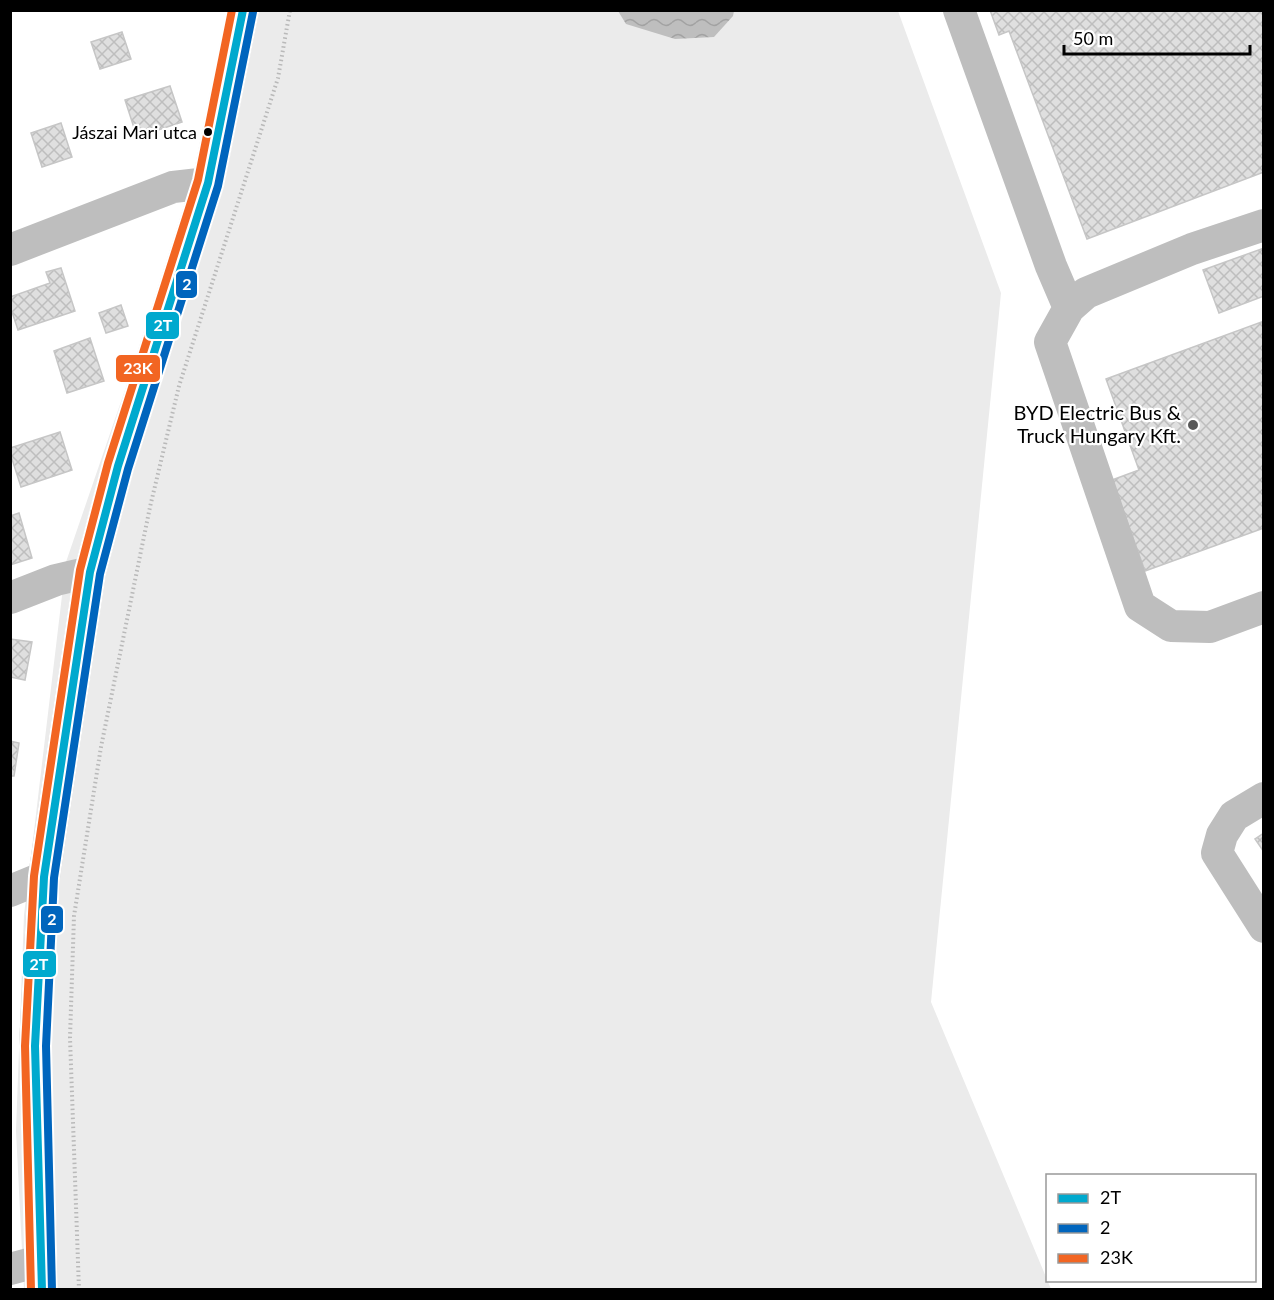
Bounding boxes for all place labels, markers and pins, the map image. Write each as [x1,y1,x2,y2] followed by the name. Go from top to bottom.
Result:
[72,121,197,143] place label: Jászai Mari utca
[202,126,214,138] marker: Jászai Mari utca
[1014,400,1182,447] place label: BYD Electric Bus & Truck Hungary Kft.
[1186,418,1200,432] marker: BYD Electric Bus & Truck Hungary Kft.

